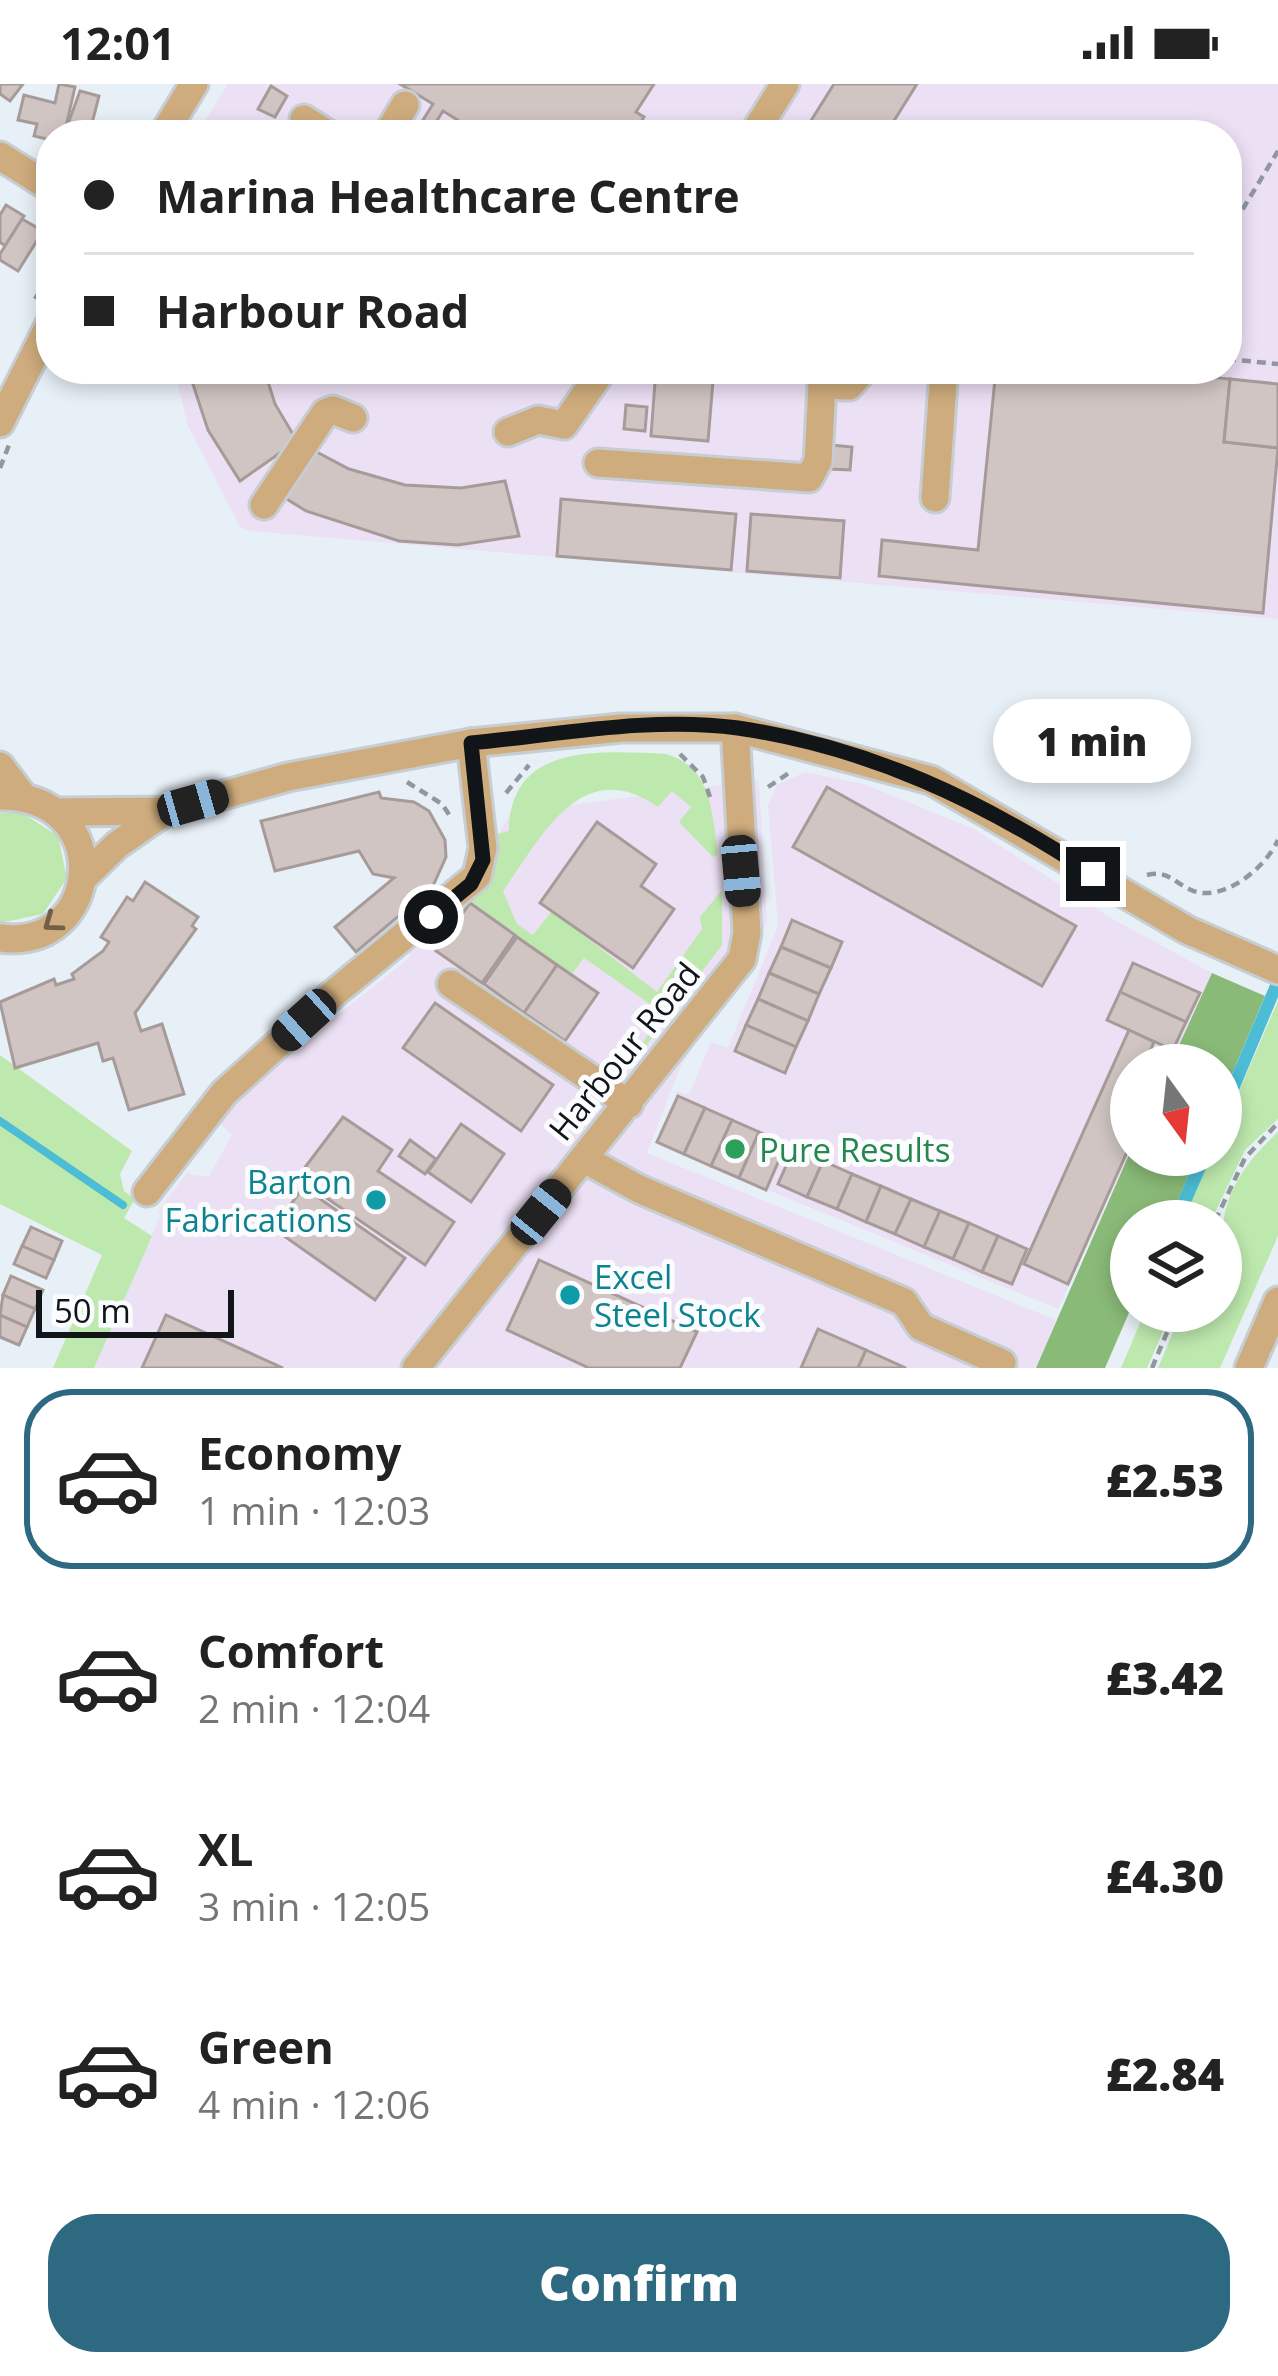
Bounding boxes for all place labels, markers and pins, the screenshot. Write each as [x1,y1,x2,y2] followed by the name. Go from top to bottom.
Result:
[759,1127,950,1172] place label: Pure Results
[722,1136,748,1162] marker: Pure Results
[165,1159,352,1242] place label: Barton Fabrications
[363,1187,389,1213] marker: Barton Fabrications
[594,1254,761,1337] place label: Excel Steel Stock
[557,1282,583,1308] marker: Excel Steel Stock

